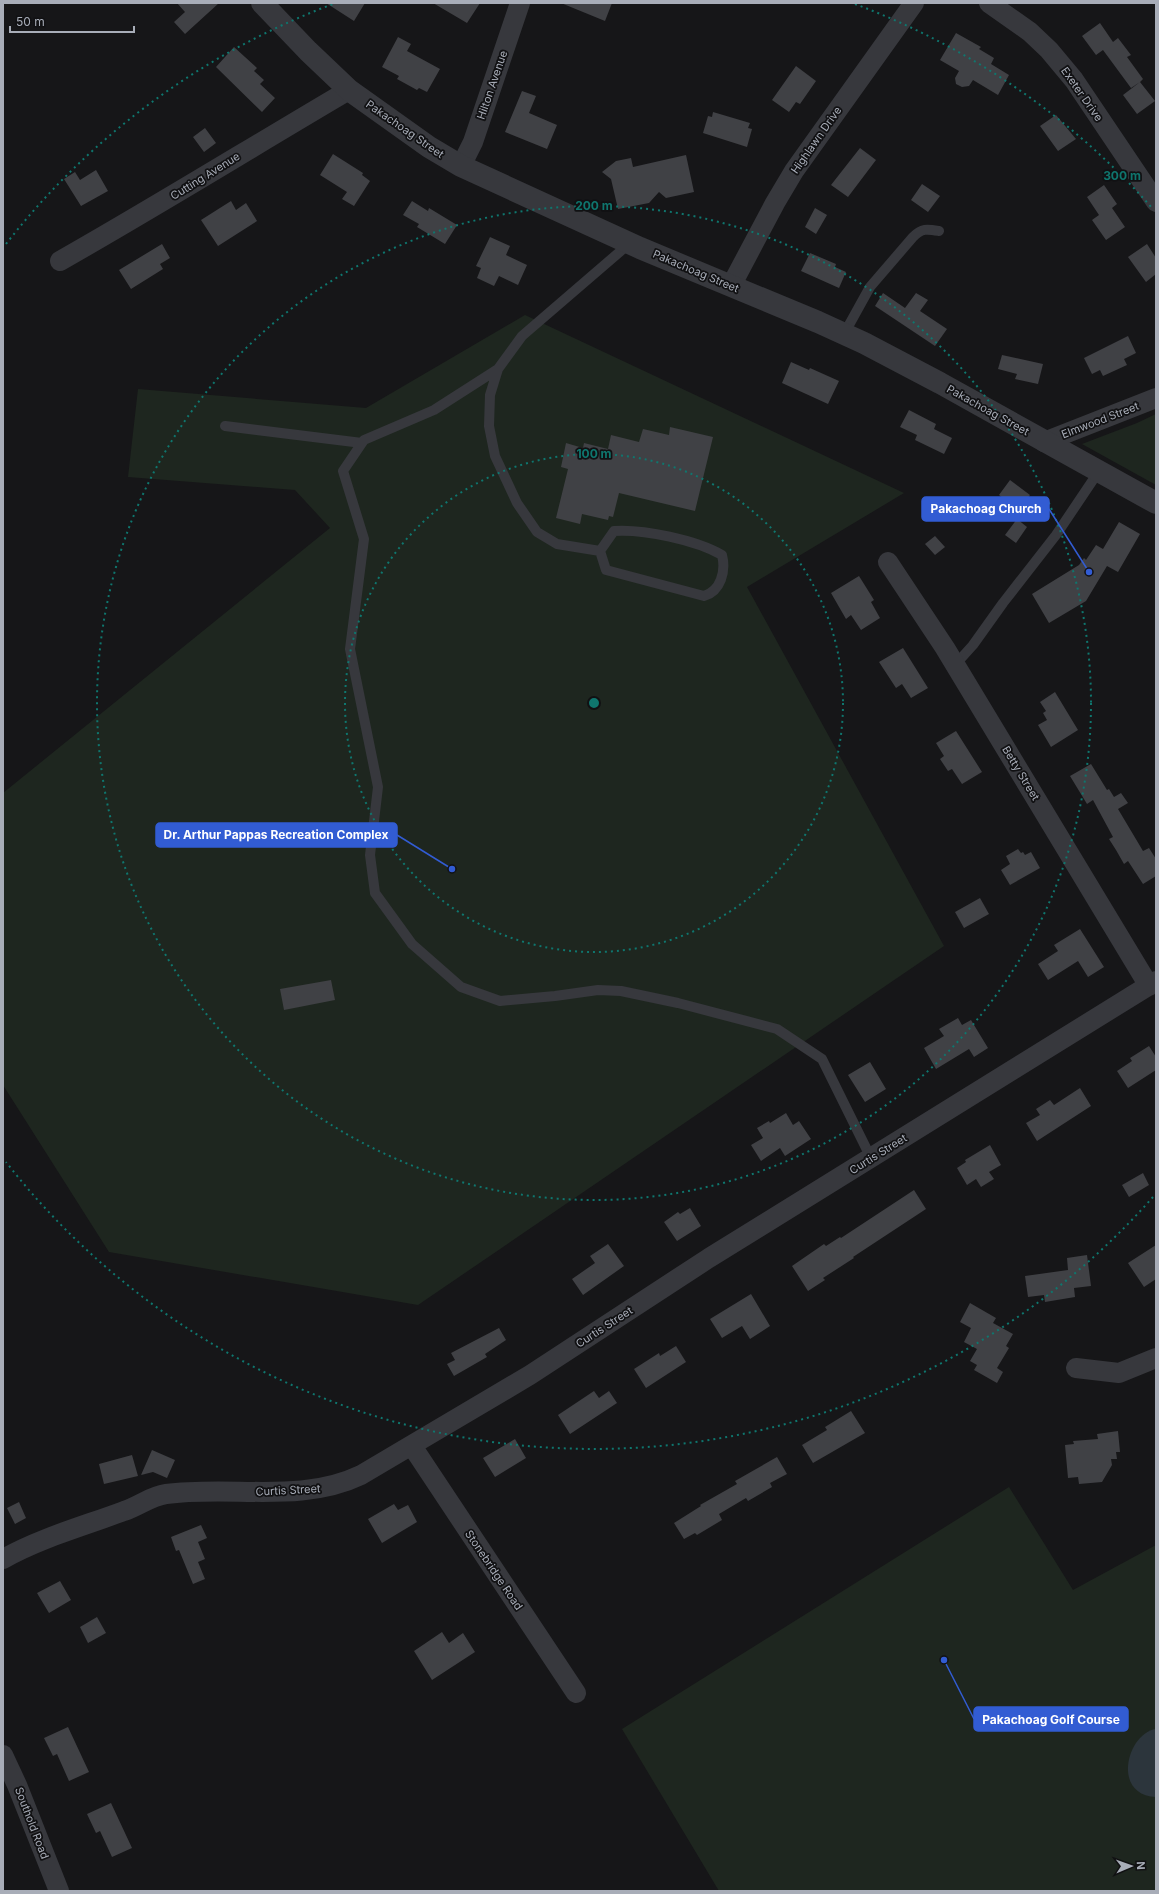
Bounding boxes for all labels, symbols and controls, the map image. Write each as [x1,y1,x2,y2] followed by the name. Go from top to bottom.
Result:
[10,8,134,34] scale bar
[16,14,45,29] text: 50 m
[474,49,510,121] street label: Hilton Avenue
[1058,64,1106,124] street label: Exeter Drive
[363,97,447,161] street label: Pakachoag Street
[788,104,844,176] street label: Highlawn Drive
[168,149,242,203] street label: Cutting Avenue
[1103,168,1141,183] text: 300 m
[575,198,613,213] text: 200 m
[651,247,741,296] street label: Pakachoag Street
[944,382,1032,439] street label: Pakachoag Street
[1059,399,1141,441] street label: Elmwood Street
[576,446,612,461] text: 100 m
[922,497,1049,521] callout: Pakachoag Church
[931,501,1041,516] text: Pakachoag Church
[587,696,601,710] centre of rings
[999,743,1043,803] street label: Betty Street
[156,823,397,847] callout: Dr. Arthur Pappas Recreation Complex
[164,827,388,842] text: Dr. Arthur Pappas Recreation Complex
[847,1131,910,1177] street label: Curtis Street
[573,1303,635,1351] street label: Curtis Street
[255,1481,321,1499] street label: Curtis Street
[462,1527,526,1613] street label: Stonebridge Road
[974,1707,1128,1731] callout: Pakachoag Golf Course
[982,1712,1120,1727] text: Pakachoag Golf Course
[12,1785,52,1861] street label: Southold Road
[1111,1846,1151,1886] north arrow
[1134,1861,1148,1870] text: N

